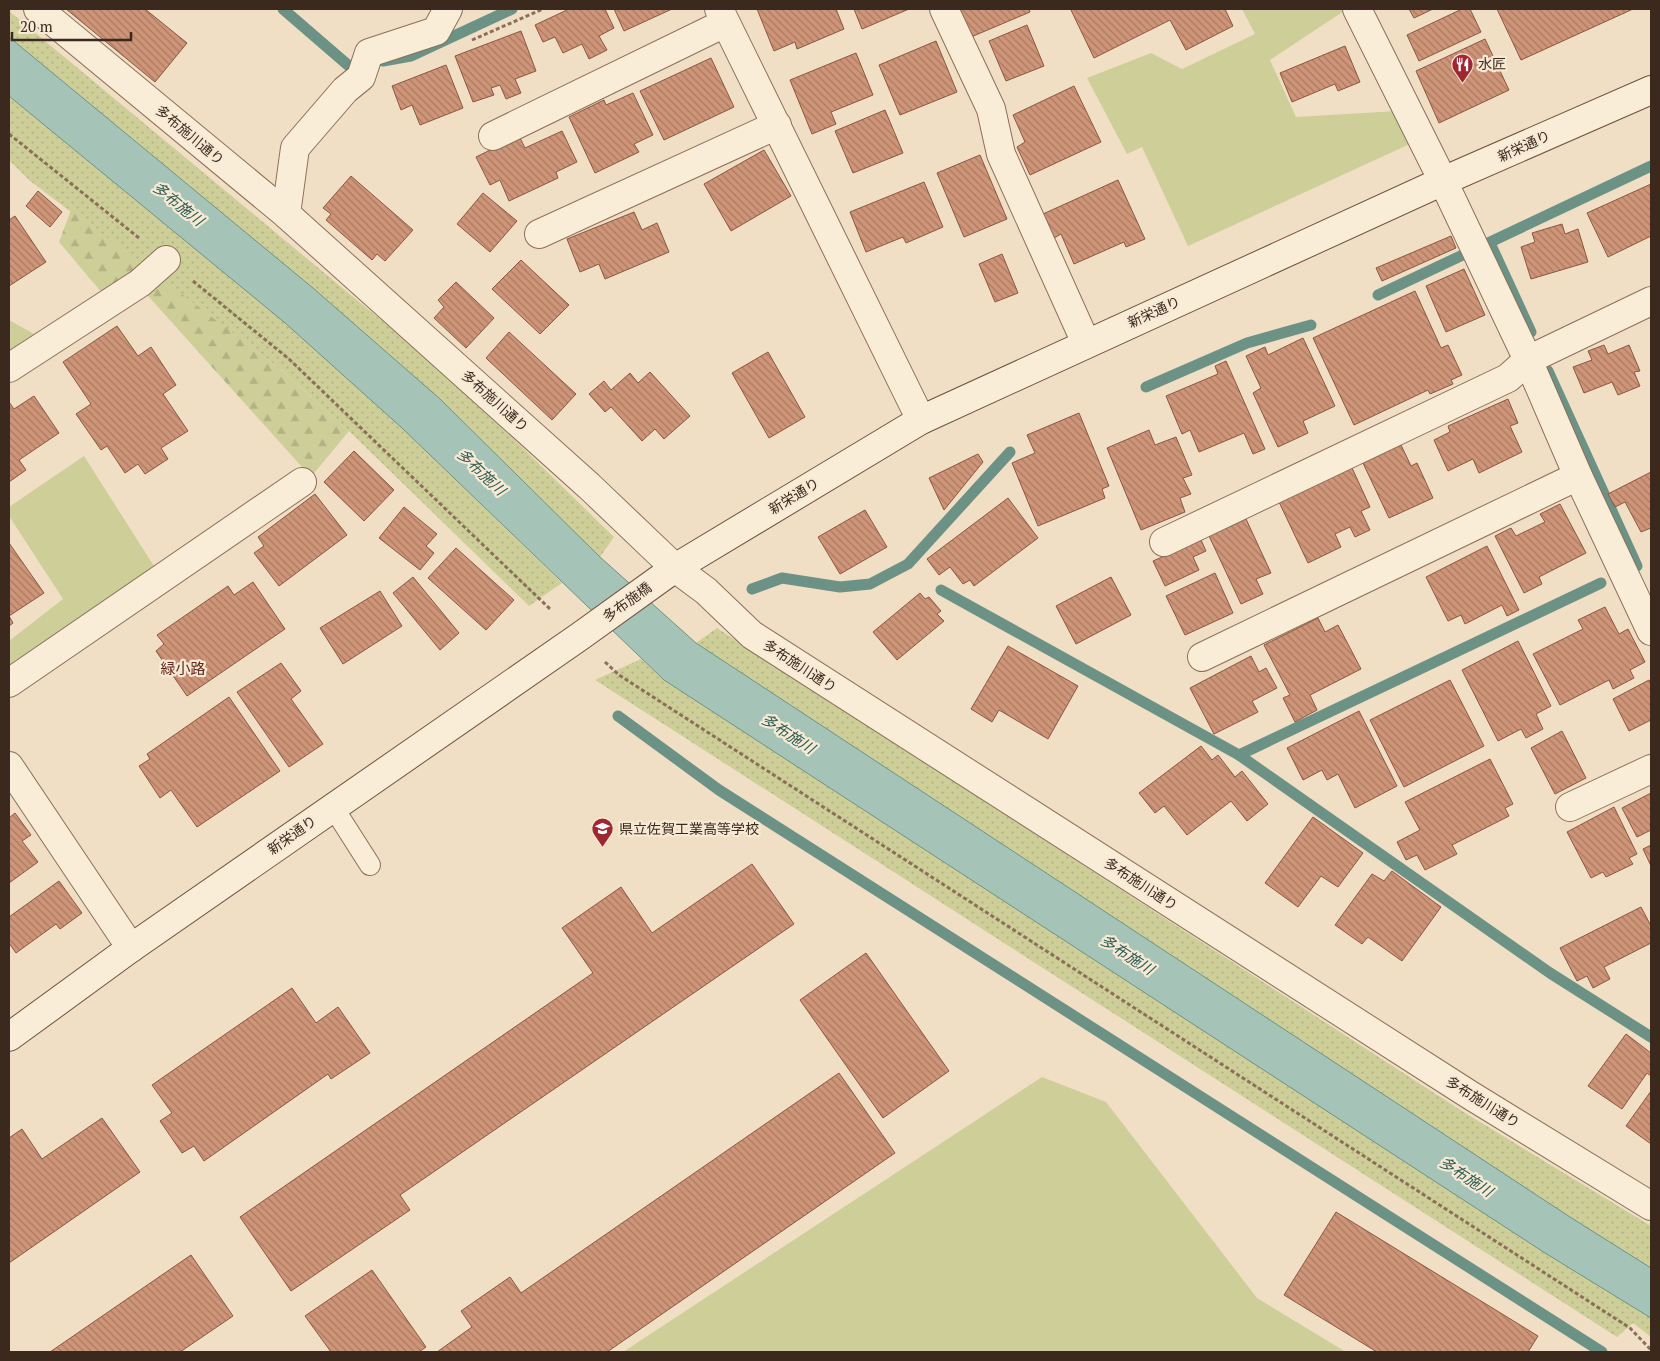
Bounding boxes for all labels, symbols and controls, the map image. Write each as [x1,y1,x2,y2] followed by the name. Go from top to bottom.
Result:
[12,10,131,42] scale bar
[20,16,53,36] text: 20 m
[1450,52,1474,83] restaurant icon: 水匠
[1478,54,1506,73] place label: 水匠
[152,100,229,169] street label: 多布施川通り
[1494,125,1553,166] street label: 新栄通り
[149,177,210,231] water label: 多布施川
[1124,291,1183,332] street label: 新栄通り
[458,365,533,436] street label: 多布施川通り
[453,443,512,500] water label: 多布施川
[765,473,823,518] street label: 新栄通り
[598,577,655,626] street label: 多布施橋
[760,635,841,696] street label: 多布施川通り
[160,658,206,678] district label: 緑小路
[758,708,821,759] water label: 多布施川
[263,811,320,858] street label: 新栄通り
[591,817,615,848] school or university icon: 県立佐賀工業高等学校
[619,819,759,838] place label: 県立佐賀工業高等学校
[1101,853,1182,914] street label: 多布施川通り
[1097,929,1160,980] water label: 多布施川
[1443,1071,1524,1132] street label: 多布施川通り
[1436,1151,1499,1202] water label: 多布施川

